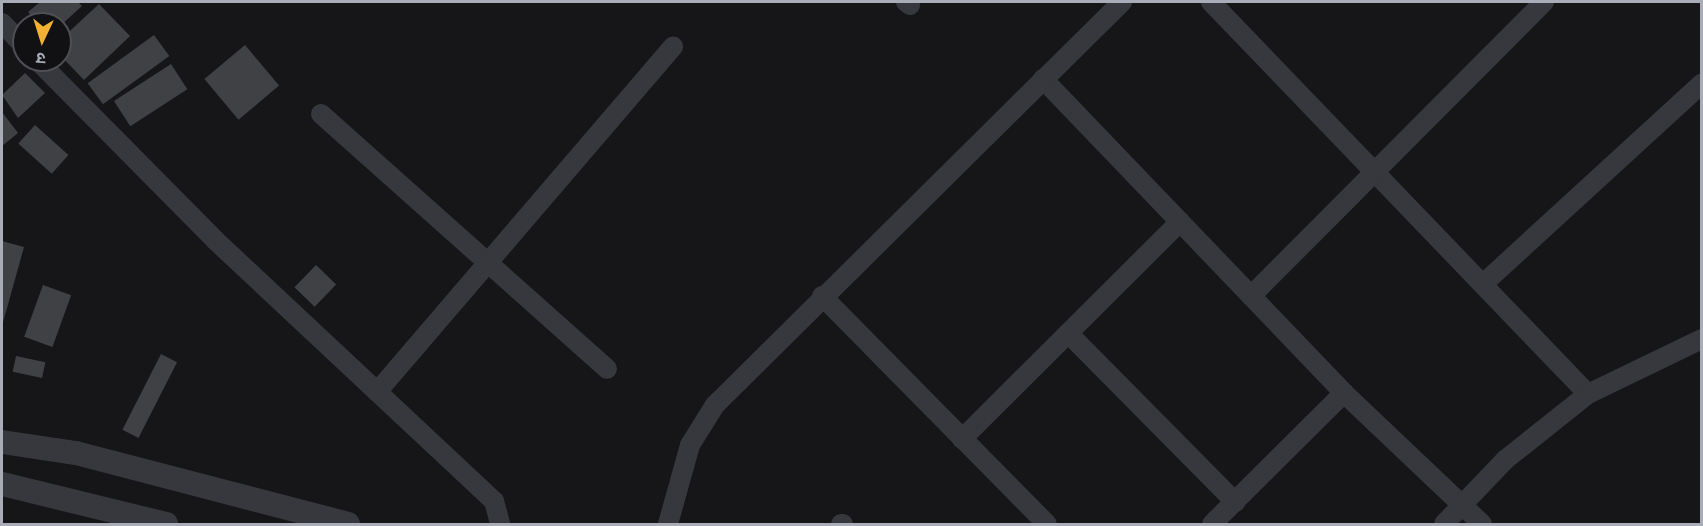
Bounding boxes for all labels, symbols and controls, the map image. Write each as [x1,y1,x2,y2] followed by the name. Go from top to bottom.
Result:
[12,12,72,72] north arrow
[35,47,46,70] text: उ

